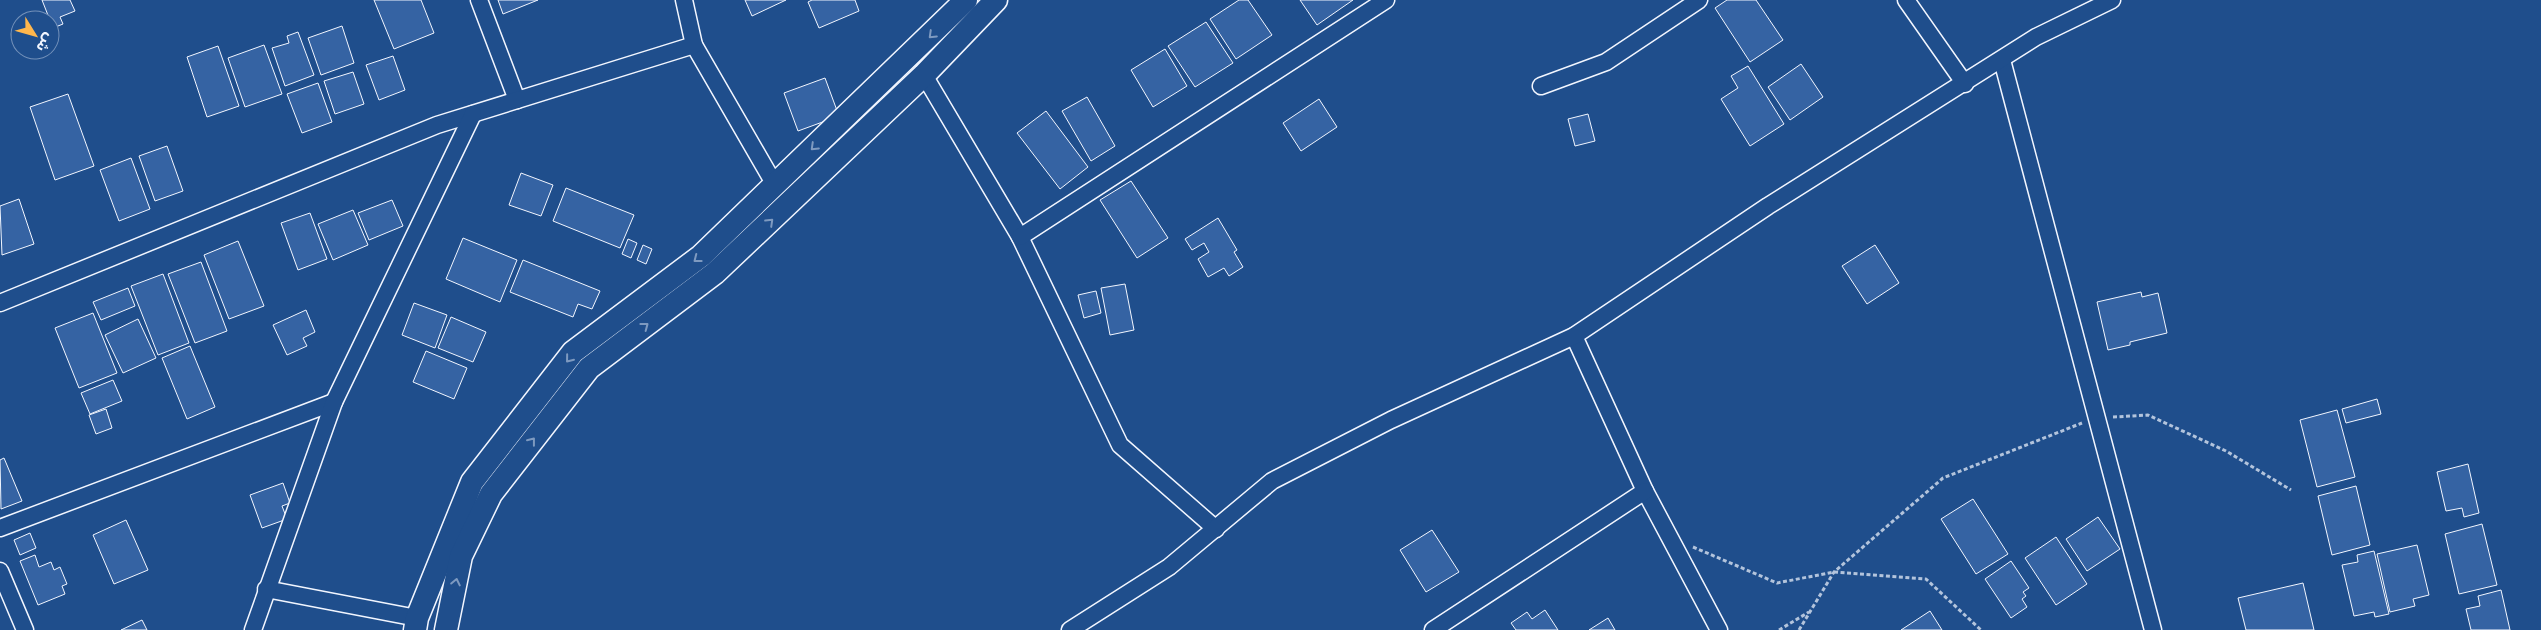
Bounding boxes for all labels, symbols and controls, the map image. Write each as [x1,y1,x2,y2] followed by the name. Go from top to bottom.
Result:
[10,10,60,60] north arrow
[929,29,938,38] one-way arrow
[33,30,58,55] text: ش
[811,141,820,150] one-way arrow
[764,219,773,228] one-way arrow
[693,253,702,262] one-way arrow
[639,324,648,332] one-way arrow
[566,353,574,362] one-way arrow
[527,438,535,447] one-way arrow
[450,578,461,587] one-way arrow

